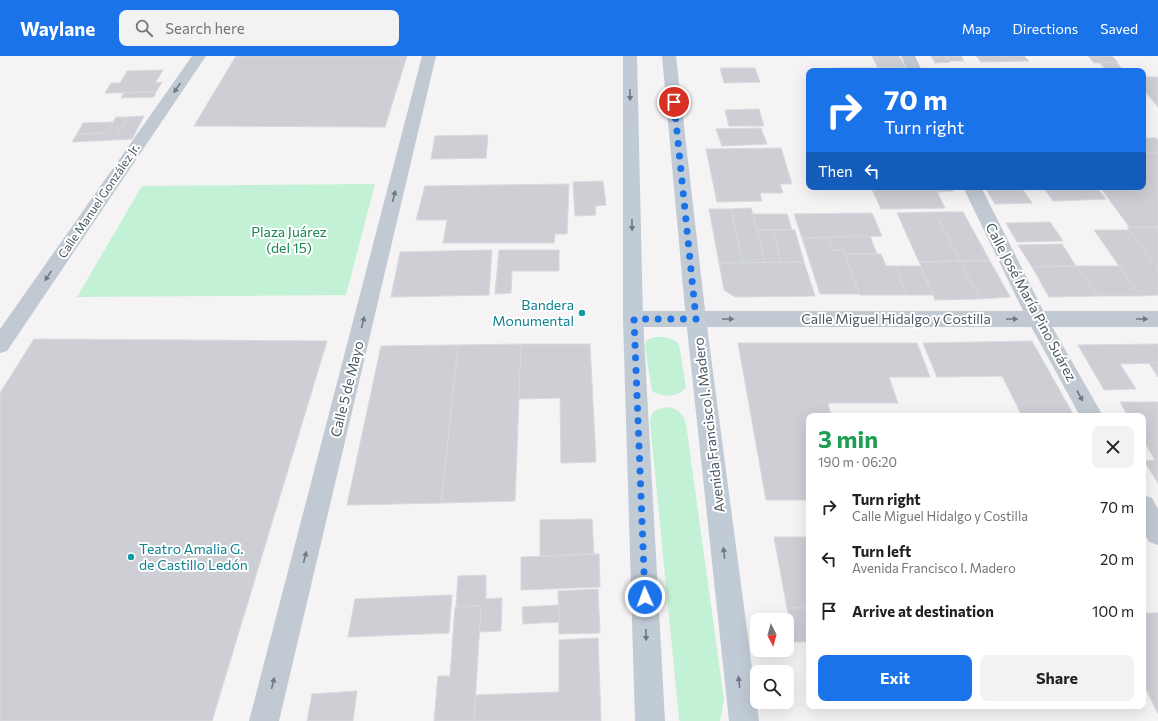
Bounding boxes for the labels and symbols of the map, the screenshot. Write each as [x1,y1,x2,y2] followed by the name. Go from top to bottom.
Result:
[173,82,180,94] one-way arrow
[657,85,691,119] pin
[627,89,633,102] one-way arrow
[55,140,143,261] street label: Calle Manuel González Jr.
[392,190,398,202] one-way arrow
[629,219,635,232] one-way arrow
[982,220,1081,384] street label: Calle José María Pino Suárez
[251,223,327,256] park label: Plaza Juárez (del 15)
[44,271,52,281] one-way arrow
[492,296,574,329] place label: Bandera Monumental
[577,308,587,318] marker: Bandera Monumental
[801,310,991,327] street label: Calle Miguel Hidalgo y Costilla
[360,316,366,328] one-way arrow
[722,316,735,322] one-way arrow
[1006,316,1019,322] one-way arrow
[1136,316,1149,322] one-way arrow
[689,337,728,514] street label: Avenida Francisco I. Madero
[326,339,367,439] street label: Calle 5 de Mayo
[1077,390,1084,401] one-way arrow
[139,540,248,573] place label: Teatro Amalia G. de Castillo Ledón
[721,547,727,559] one-way arrow
[302,551,308,563] one-way arrow
[126,552,136,562] marker: Teatro Amalia G. de Castillo Ledón
[624,576,666,618] position arrow
[750,613,794,657] north arrow
[643,629,650,641] one-way arrow
[736,676,743,688] one-way arrow
[270,677,276,689] one-way arrow

